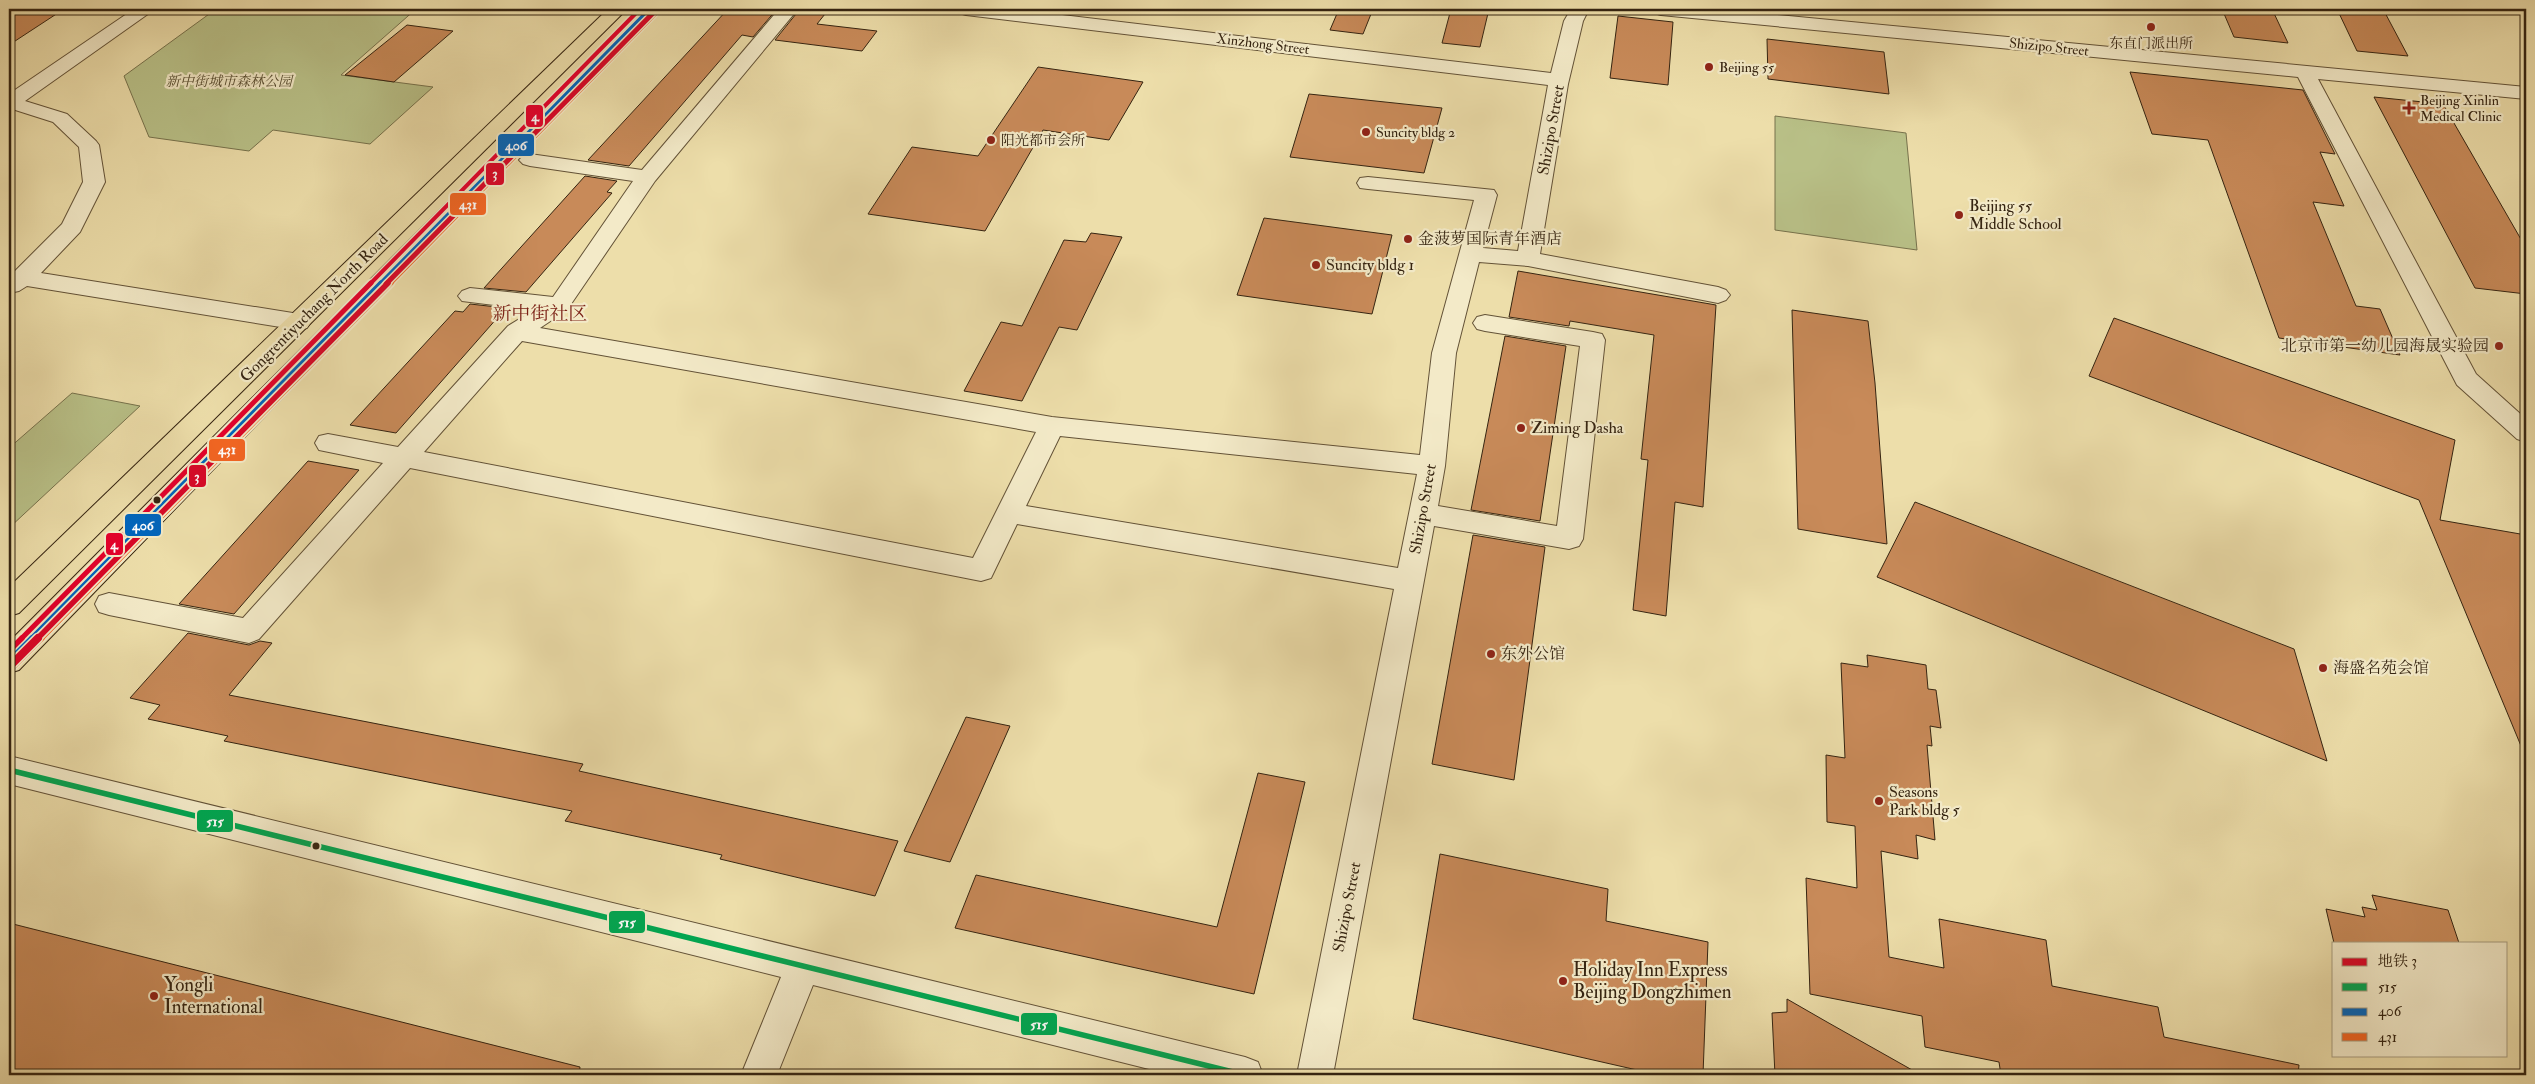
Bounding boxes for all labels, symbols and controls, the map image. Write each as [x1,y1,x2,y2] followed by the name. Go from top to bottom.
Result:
[2145,21,2157,33] marker: 东直门派出所
[1216,30,1311,58] street label: Xinzhong Street
[2008,34,2090,61] street label: Shizipo Street
[2109,35,2193,52] place label: 东直门派出所
[1719,59,1775,76] place label: Beijing 55
[1703,61,1715,73] marker: Beijing 55
[166,73,294,90] park label: 新中街城市森林公园
[1533,83,1570,177] street label: Shizipo Street
[2420,92,2502,125] place label: Beijing Xinlin Medical Clinic
[2402,101,2416,115] marker: Beijing Xinlin Medical Clinic
[525,104,544,128] line badge: 4
[530,108,540,125] text: 4
[1376,124,1455,142] place label: Suncity bldg 2
[1360,126,1372,138] marker: Suncity bldg 2
[1001,132,1085,149] place label: 阳光都市会所
[497,133,535,157] line badge: 406
[985,134,997,146] marker: 阳光都市会所
[504,137,528,154] text: 406
[485,162,505,186] line badge: 3
[492,165,498,182] text: 3
[449,192,487,216] line badge: 431
[458,196,477,213] text: 431
[1969,196,2062,234] place label: Beijing 55 Middle School
[1953,209,1965,221] marker: Beijing 55 Middle School
[1418,229,1562,249] place label: 金菠萝国际青年酒店
[236,230,392,386] street label: Gongrentiyuchang North Road
[1402,233,1414,245] marker: 金菠萝国际青年酒店
[1326,255,1414,275] place label: Suncity bldg 1
[1310,259,1322,271] marker: Suncity bldg 1
[492,302,588,326] district label: 新中街社区
[2281,336,2489,356] place label: 北京市第一幼儿园海晟实验园
[2493,340,2505,352] marker: 北京市第一幼儿园海晟实验园
[1531,418,1624,438] place label: Ziming Dasha
[1515,422,1527,434] marker: Ziming Dasha
[208,438,246,462] line badge: 431
[217,441,236,458] text: 431
[1405,462,1442,556] street label: Shizipo Street
[188,464,207,488] line badge: 3
[194,468,200,485] text: 3
[152,495,162,505] unlabelled marker
[124,513,162,537] line badge: 406
[131,517,155,534] text: 406
[105,532,124,556] line badge: 4
[109,536,119,553] text: 4
[1501,644,1565,664] place label: 东外公馆
[1485,648,1497,660] marker: 东外公馆
[2333,658,2429,678] place label: 海盛名苑会馆
[2317,662,2329,674] marker: 海盛名苑会馆
[1889,782,1959,820] place label: Seasons Park bldg 5
[1873,795,1885,807] marker: Seasons Park bldg 5
[196,809,234,833] line badge: 515
[206,813,224,830] text: 515
[311,841,321,851] unlabelled marker
[1328,860,1367,954] street label: Shizipo Street
[608,910,646,934] line badge: 515
[618,914,636,931] text: 515
[2332,942,2508,1056] legend
[2378,952,2417,971] text: 地铁 3
[1573,958,1732,1004] place label: Holiday Inn Express Beijing Dongzhimen
[164,973,263,1019] place label: Yongli International
[1557,975,1569,987] marker: Holiday Inn Express Beijing Dongzhimen
[2378,978,2397,997] text: 515
[148,990,160,1002] marker: Yongli International
[2378,1002,2403,1021] text: 406
[1020,1012,1058,1036] line badge: 515
[1030,1016,1048,1033] text: 515
[2378,1028,2397,1047] text: 431

